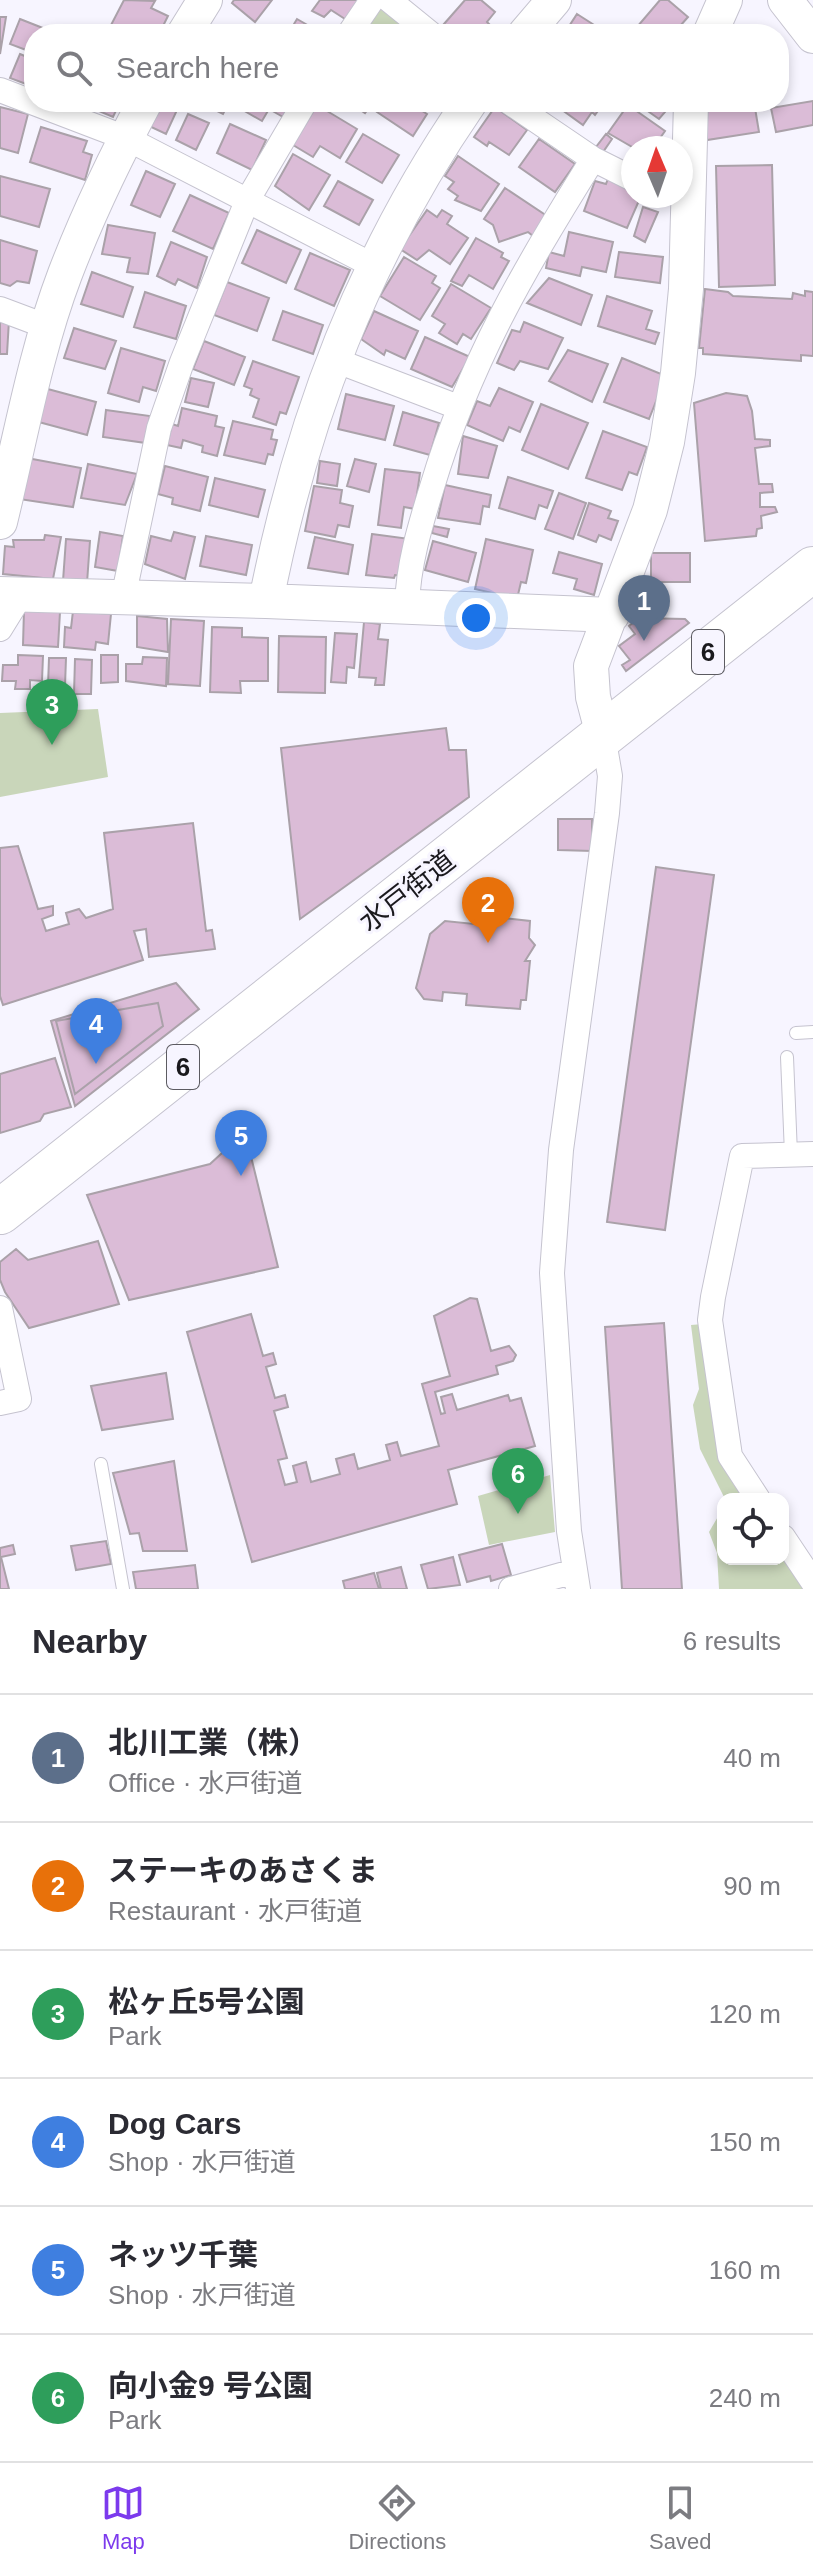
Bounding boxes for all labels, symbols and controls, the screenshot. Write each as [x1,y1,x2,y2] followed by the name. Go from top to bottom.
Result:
[24,24,789,112] search box
[52,46,96,90] icon: search
[116,51,279,84] text: Search here
[621,136,693,208] north arrow
[618,575,670,641] pin: 1
[456,598,496,638] your location
[692,630,724,674] road number: 6
[26,679,78,745] pin: 3
[353,844,461,938] street label: 水戸街道
[462,877,514,943] pin: 2
[70,998,122,1064] pin: 4
[167,1045,199,1089] road number: 6
[215,1110,267,1176] pin: 5
[492,1448,544,1514] pin: 6
[717,1493,789,1565] map controls
[717,1493,789,1565] button: locate
[32,1622,147,1660] text: Nearby
[683,1626,781,1656] text: 6 results
[108,1726,318,1759] text: 北川工業（株）
[51,1743,65,1773] text: 1
[723,1743,781,1773] text: 40 m
[108,1768,303,1798] text: Office · 水戸街道
[108,1854,378,1887] text: ステーキのあさくま
[51,1871,65,1901] text: 2
[723,1871,781,1901] text: 90 m
[108,1896,362,1926] text: Restaurant · 水戸街道
[108,1985,305,2018] text: 松ヶ丘5号公園
[51,1999,65,2029] text: 3
[709,1999,781,2029] text: 120 m
[108,2021,161,2051] text: Park
[108,2107,241,2140] text: Dog Cars
[51,2127,65,2157] text: 4
[709,2127,781,2157] text: 150 m
[108,2147,296,2177] text: Shop · 水戸街道
[108,2238,258,2271] text: ネッツ千葉
[51,2255,65,2285] text: 5
[709,2255,781,2285] text: 160 m
[108,2280,296,2310] text: Shop · 水戸街道
[108,2369,313,2402] text: 向小金9 号公園
[51,2383,65,2413] text: 6
[709,2383,781,2413] text: 240 m
[108,2405,161,2435] text: Park
[101,2481,145,2555] tab: Map
[348,2481,446,2555] tab: Directions
[649,2481,712,2555] tab: Saved

